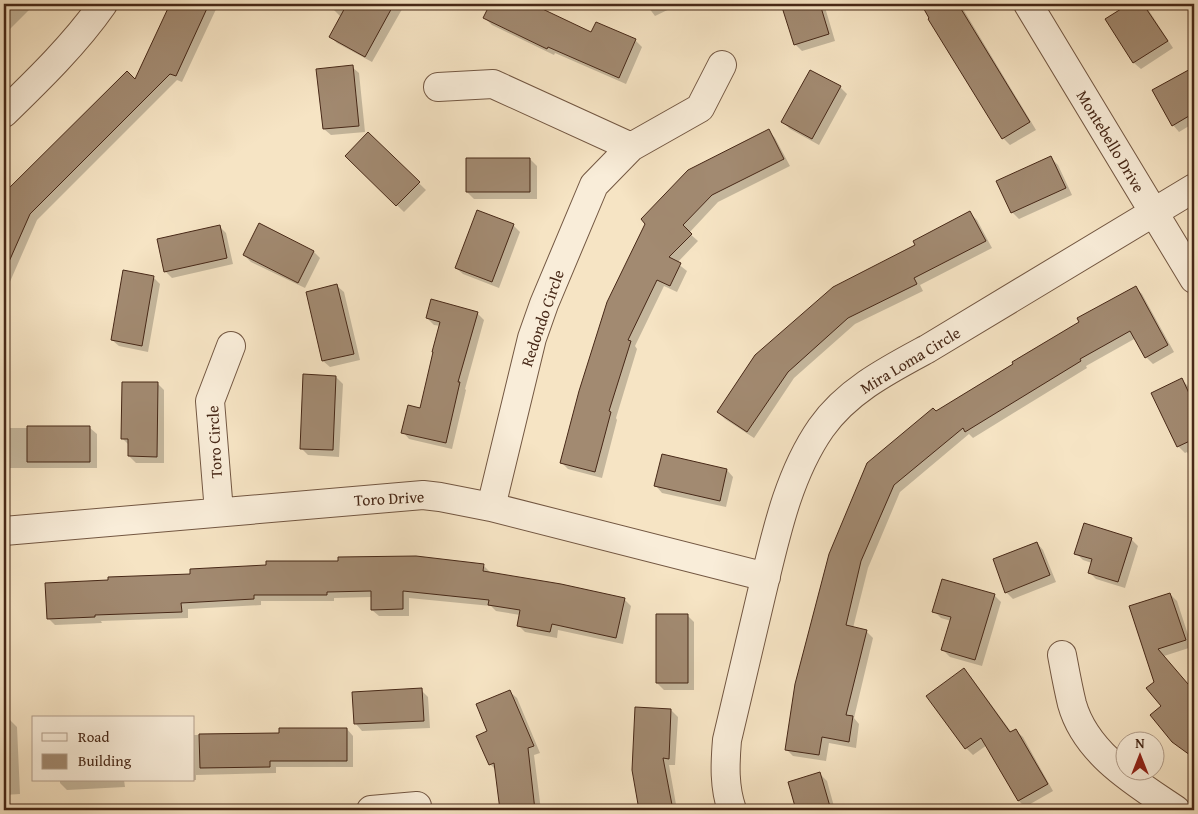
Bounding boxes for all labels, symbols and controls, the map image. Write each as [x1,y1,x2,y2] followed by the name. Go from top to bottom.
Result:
[1071,85,1151,197] street label: Montebello Drive
[514,266,570,370] street label: Redondo Circle
[855,320,965,400] street label: Mira Loma Circle
[200,405,228,479] street label: Toro Circle
[353,484,425,512] street label: Toro Drive
[32,716,195,782] legend
[78,726,109,747] text: Road
[1116,732,1166,782] north arrow
[1135,733,1145,753] text: N
[78,750,132,771] text: Building

